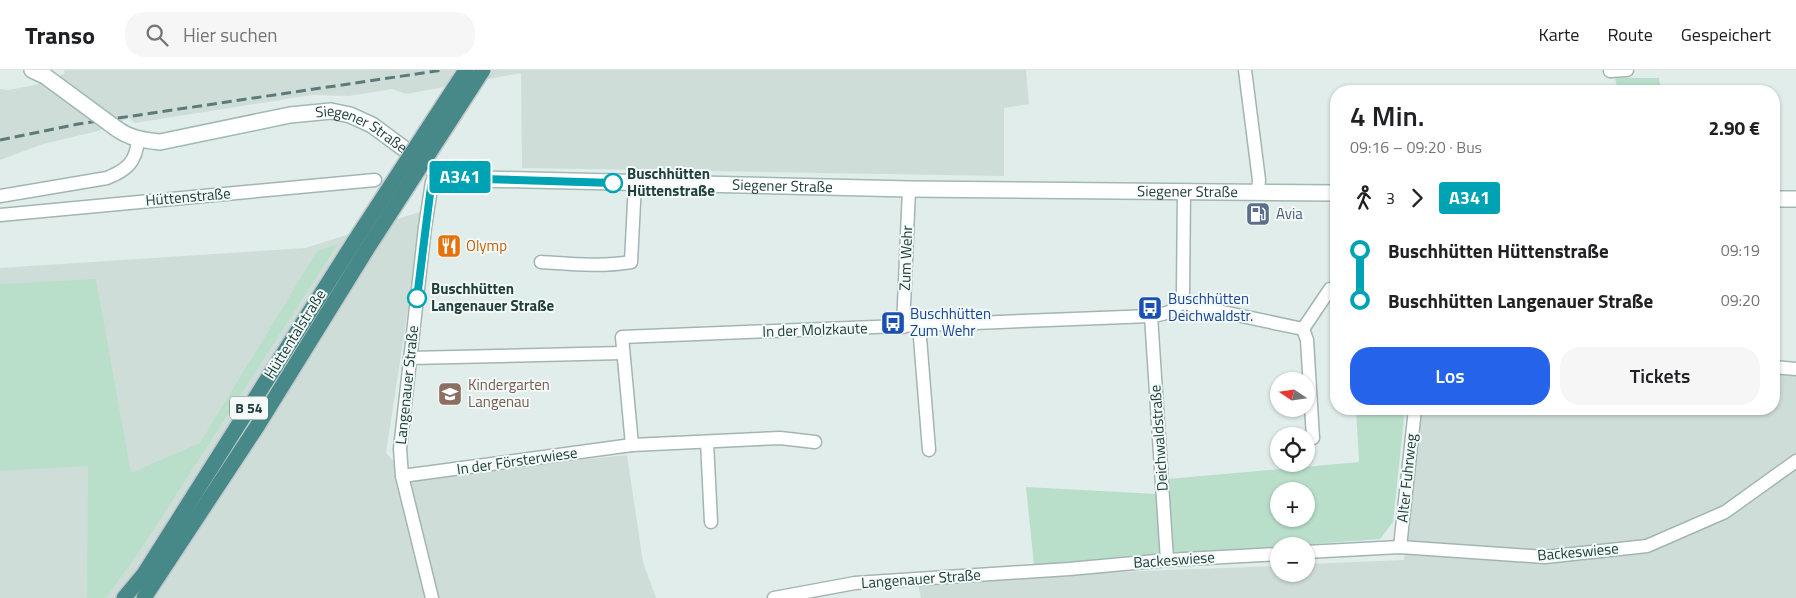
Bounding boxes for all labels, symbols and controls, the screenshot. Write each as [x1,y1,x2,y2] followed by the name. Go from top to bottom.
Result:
[125,12,475,57] search box
[25,17,95,53] text: Transo
[183,20,277,49] text: Hier suchen
[143,21,171,49] icon: search
[1538,21,1579,48] text: Karte
[1607,21,1653,48] text: Route
[1681,21,1771,48] text: Gespeichert
[1350,94,1424,137] text: 4 Min.
[314,99,412,158] street label: Siegener Straße
[1708,113,1760,142] text: 2.90 €
[1350,135,1482,159] text: 09:16 – 09:20 · Bus
[425,161,495,193] line badge: A341
[627,162,715,202] place label: Buschhütten Hüttenstraße
[439,163,481,190] text: A341
[603,173,623,193] marker: Buschhütten Hüttenstraße
[732,173,833,198] street label: Siegener Straße
[1137,179,1238,203] street label: Siegener Straße
[144,181,231,212] street label: Hüttenstraße
[1350,184,1378,212] icon: walk
[1403,184,1431,212] icon: forward
[1449,184,1490,211] text: A341
[1386,186,1395,210] text: 3
[1245,201,1271,227] fuel station icon: Avia
[1276,202,1303,225] place label: Avia
[893,225,918,291] street label: Zum Wehr
[436,233,462,259] restaurant icon: Olymp
[466,234,507,257] place label: Olymp
[1388,236,1609,265] text: Buschhütten Hüttenstraße
[1721,238,1760,262] text: 09:19
[431,277,554,317] place label: Buschhütten Langenauer Straße
[258,285,331,383] street label: Hüttentalstraße
[1388,286,1653,315] text: Buschhütten Langenauer Straße
[1168,287,1253,327] place label: Buschhütten Deichwaldstr.
[407,288,427,308] marker: Buschhütten Langenauer Straße
[1721,288,1760,312] text: 09:20
[1137,295,1163,321] bus stop icon: Buschhütten Deichwaldstr.
[910,302,991,342] place label: Buschhütten Zum Wehr
[880,310,906,336] bus stop icon: Buschhütten Zum Wehr
[762,316,868,343] street label: In der Molzkaute
[389,324,424,446] street label: Langenauer Straße
[1350,347,1550,405] button: Los
[1560,347,1760,405] button: Tickets
[1270,372,1315,418] north arrow
[1270,372,1315,582] map controls
[468,373,550,413] place label: Kindergarten Langenau
[437,381,463,407] school or university icon: Kindergarten Langenau
[1143,384,1174,492] street label: Deichwaldstraße
[230,396,268,419] road number: B 54
[1270,427,1315,472] button: locate
[1390,432,1423,524] street label: Alter Fuhrweg
[455,441,579,480] street label: In der Försterwiese
[1270,482,1315,527] button: +
[1536,536,1620,567] street label: Backeswiese
[1270,537,1315,582] button: −
[1132,545,1215,574] street label: Backeswiese
[860,563,982,594] street label: Langenauer Straße

